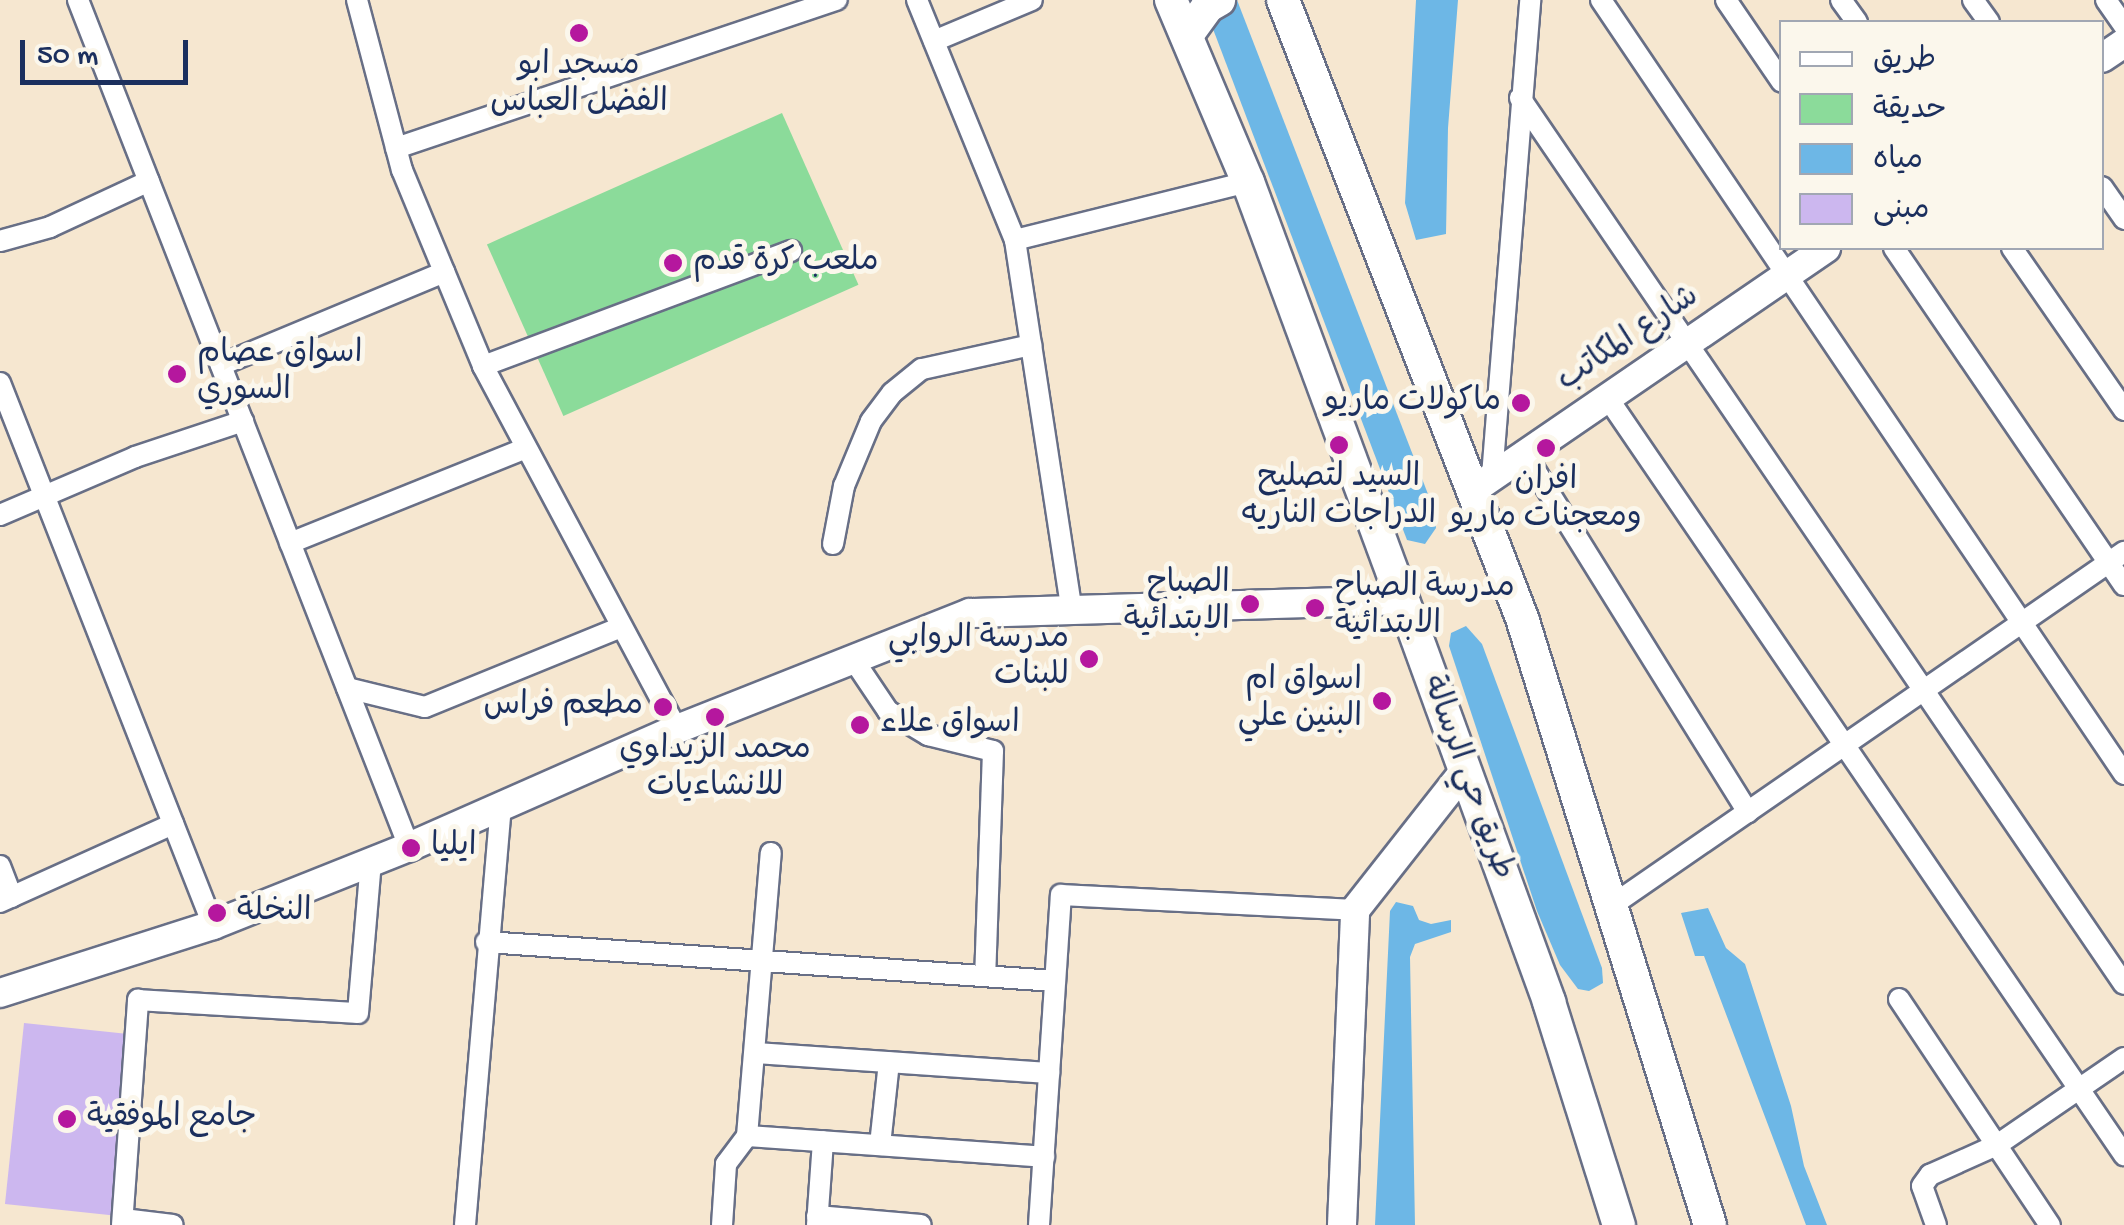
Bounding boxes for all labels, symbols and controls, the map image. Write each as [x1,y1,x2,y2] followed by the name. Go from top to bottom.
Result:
[25,20,192,82] scale bar
[1779,20,2104,250] legend
[568,22,590,44] marker: مسجد ابو الفضل العباس
[37,40,98,75] text: 50 m
[1873,44,1936,79] text: طريق
[490,49,668,124] place label: مسجد ابو الفضل العباس
[1873,94,1947,129] text: حديقة
[1873,144,1923,179] text: مياه
[1873,194,1929,229] text: مبنى
[693,244,879,282] place label: ملعب كرة قدم
[662,252,684,274] marker: ملعب كرة قدم
[1551,279,1707,401] street label: شارع المكاتب
[197,337,363,412] place label: اسواق عصام السوري
[166,363,188,385] marker: اسواق عصام السوري
[1325,384,1501,422] place label: ماكولات ماريو
[1510,392,1532,414] marker: ماكولات ماريو
[1328,434,1350,456] marker: السيد لتصليح الدراجات الناريه
[1535,437,1557,459] marker: افران ومعجنات ماريو
[1242,461,1436,536] place label: السيد لتصليح الدراجات الناريه
[1450,464,1642,539] place label: افران ومعجنات ماريو
[1124,567,1230,642] place label: الصباح الابتدائية
[1335,571,1515,646] place label: مدرسة الصباح الابتدائية
[1239,593,1261,615] marker: الصباح الابتدائية
[1304,597,1326,619] marker: مدرسة الصباح الابتدائية
[888,622,1069,697] place label: مدرسة الروابي للبنات
[1078,648,1100,670] marker: مدرسة الروابي للبنات
[1238,664,1362,739] place label: اسواق ام البنين علي
[1411,671,1521,885] street label: طريق حي الرسالة
[483,688,643,726] place label: مطعم فراس
[1371,690,1393,712] marker: اسواق ام البنين علي
[652,696,674,718] marker: مطعم فراس
[704,706,726,728] marker: محمد الزيداوي للانشاءيات
[880,706,1020,744] place label: اسواق علاء
[849,714,871,736] marker: اسواق علاء
[619,733,811,808] place label: محمد الزيداوي للانشاءيات
[431,829,477,867] place label: ايليا
[400,837,422,859] marker: ايليا
[237,894,312,932] place label: النخلة
[206,902,228,924] marker: النخلة
[87,1100,257,1138] place label: جامع الموفقية
[56,1108,78,1130] marker: جامع الموفقية

